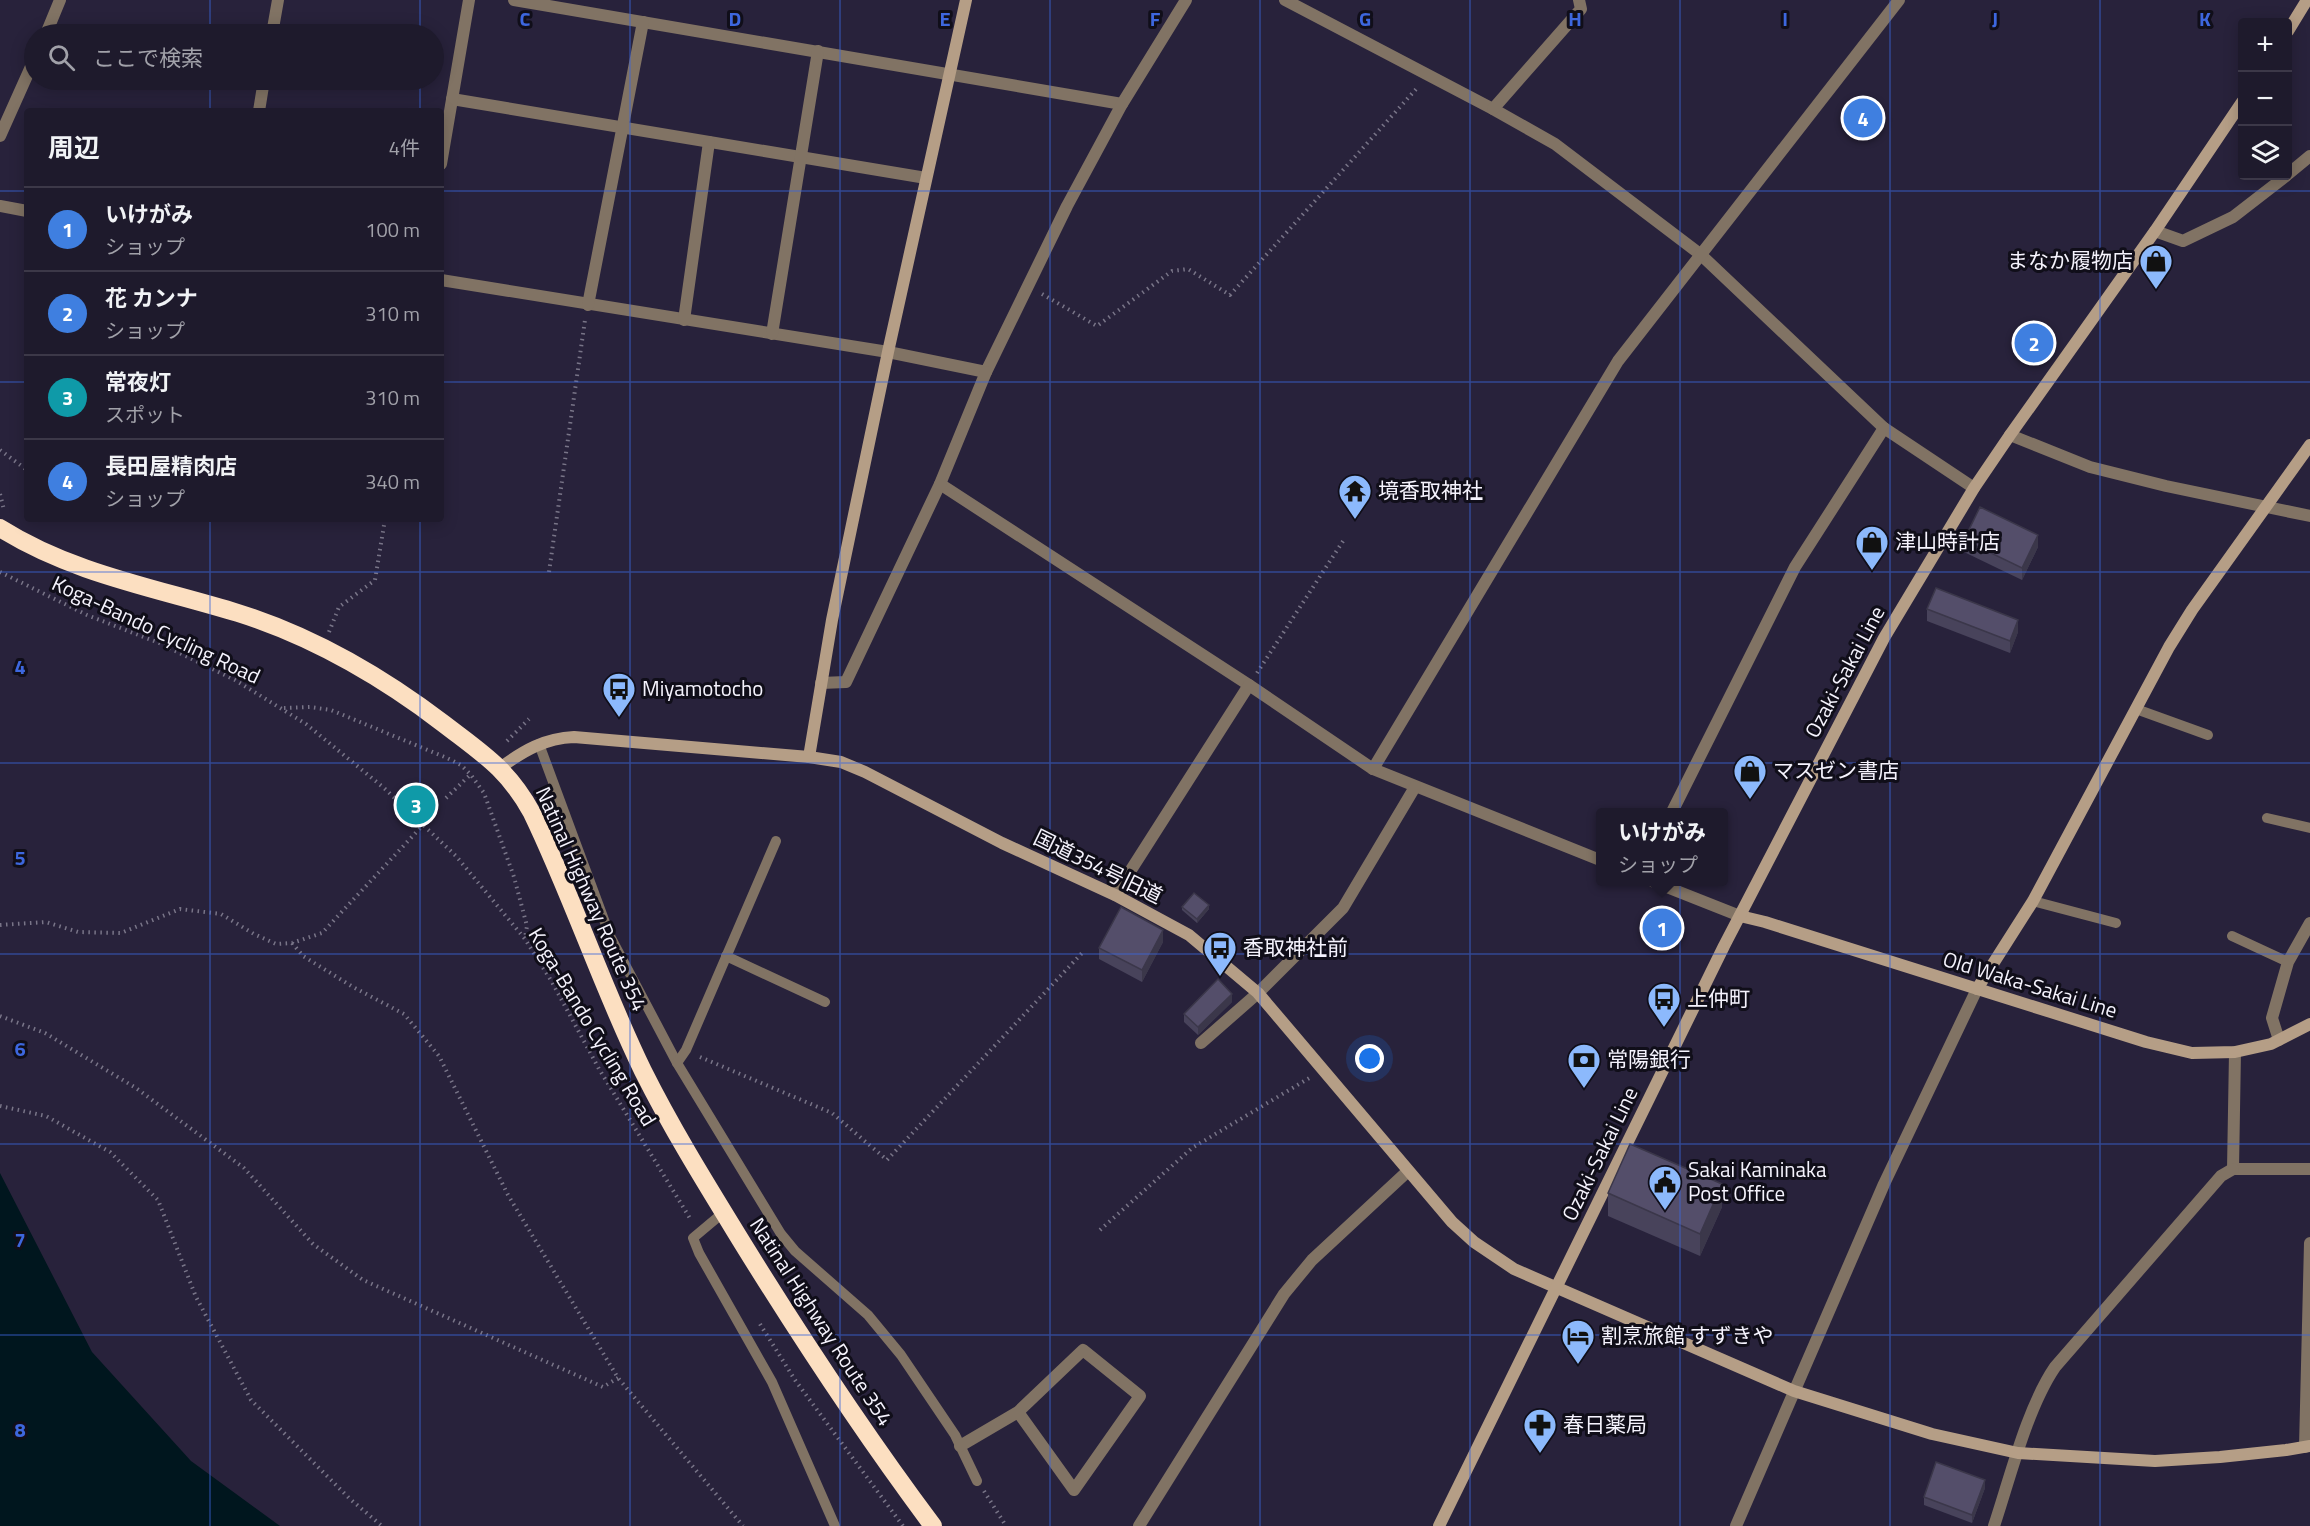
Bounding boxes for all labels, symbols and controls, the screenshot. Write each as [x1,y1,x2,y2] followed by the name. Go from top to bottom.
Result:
[520,3,531,34] text: C
[729,3,741,34] text: D
[939,3,951,34] text: E
[1150,3,1161,34] text: F
[1359,3,1371,34] text: G
[1568,3,1582,34] text: H
[1782,3,1788,34] text: I
[1992,3,1998,34] text: J
[2199,3,2211,34] text: K
[2238,18,2292,180] map controls
[2238,18,2292,72] button: +
[24,24,444,90] search box
[45,41,78,74] icon: search
[93,41,203,75] text: ここで検索
[2238,72,2292,126] button: −
[1844,96,1882,140] pin: 4
[2238,126,2292,180] button: layers
[48,128,100,167] text: 周辺
[389,132,420,163] text: 4件
[105,197,193,231] text: いけがみ
[62,214,73,245] text: 1
[365,214,420,245] text: 100 m
[105,231,185,262] text: ショップ
[2138,243,2174,290] shop icon: まなか履物店
[2007,244,2133,276] place label: まなか履物店
[105,281,198,315] text: 花 カンナ
[62,298,73,329] text: 2
[365,298,420,329] text: 310 m
[105,315,185,346] text: ショップ
[2014,320,2054,366] pin: 2
[105,365,171,399] text: 常夜灯
[62,382,73,413] text: 3
[365,382,420,413] text: 310 m
[105,399,185,430] text: スポット
[105,449,237,483] text: 長田屋精肉店
[62,466,73,497] text: 4
[365,466,420,497] text: 340 m
[1337,473,1373,520] temple icon: 境香取神社
[1378,474,1483,506] place label: 境香取神社
[105,483,185,514] text: ショップ
[1854,524,1890,571] shop icon: 津山時計店
[1895,525,2000,557] place label: 津山時計店
[47,567,266,691] street label: Koga-Bando Cycling Road
[1796,600,1892,743] street label: Ozaki-Sakai Line
[14,651,26,682] text: 4
[601,671,637,718] bus stop icon: Miyamotocho
[642,672,763,704] place label: Miyamotocho
[1732,753,1768,800] shop icon: マスゼン書店
[1773,754,1899,786] place label: マスゼン書店
[528,781,656,1016] street label: Natinal Highway Route 354
[396,782,436,828] pin: 3
[1596,808,1728,886] popup
[1618,815,1706,849] text: いけがみ
[1028,821,1168,911] street label: 国道354号旧道
[14,842,26,873] text: 5
[1618,849,1698,880] text: ショップ
[1642,906,1682,950] pin: 1
[521,921,665,1132] street label: Koga-Bando Cycling Road
[1202,930,1238,977] bus stop icon: 香取神社前
[1243,931,1348,963] place label: 香取神社前
[1939,942,2121,1026] street label: Old Waka-Sakai Line
[1646,981,1682,1028] bus stop icon: 上仲町
[1687,982,1750,1014] place label: 上仲町
[14,1033,26,1064] text: 6
[1566,1042,1602,1089] bank icon: 常陽銀行
[1607,1043,1691,1075] place label: 常陽銀行
[1355,1044,1384,1073] your location
[1553,1081,1645,1226] street label: Ozaki-Sakai Line
[1688,1153,1827,1209] place label: Sakai Kaminaka Post Office
[1647,1164,1683,1211] public building icon: Sakai Kaminaka Post Office
[742,1211,901,1432] street label: Natinal Highway Route 354
[14,1224,26,1255] text: 7
[1560,1318,1596,1365] hotel icon: 割烹旅館 すずきや
[1601,1319,1774,1351] place label: 割烹旅館 すずきや
[1522,1407,1558,1454] pharmacy icon: 春日薬局
[1563,1408,1647,1440] place label: 春日薬局
[14,1414,26,1445] text: 8

